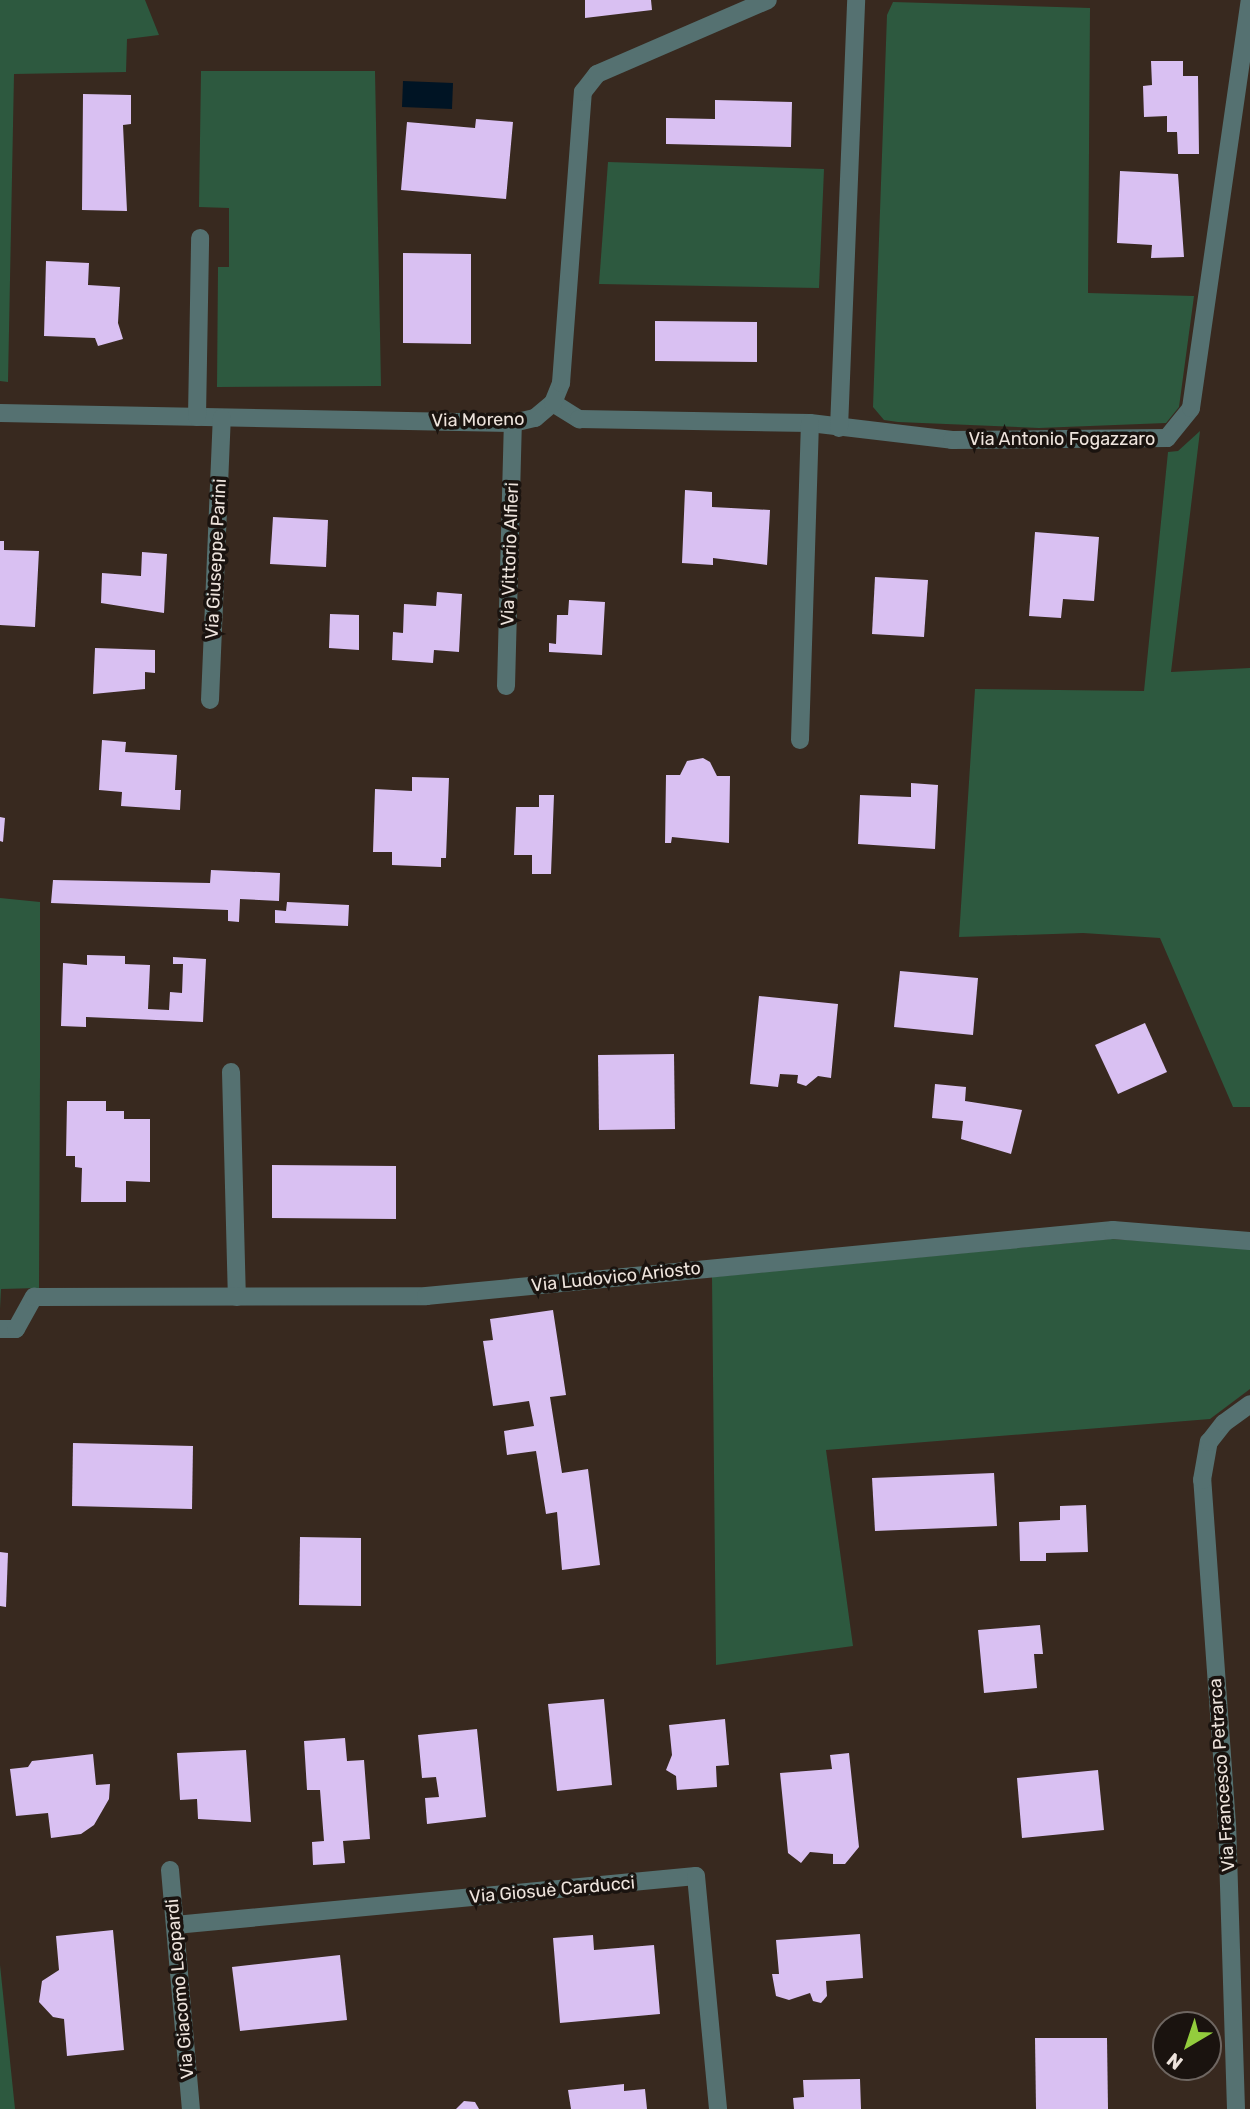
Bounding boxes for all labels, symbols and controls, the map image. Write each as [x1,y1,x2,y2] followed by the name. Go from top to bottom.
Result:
[431,408,525,432] street label: Via Moreno
[968,428,1156,450] street label: Via Antonio Fogazzaro
[201,478,231,640] street label: Via Giuseppe Parini
[497,481,523,627] street label: Via Vittorio Alfieri
[530,1257,702,1297] street label: Via Ludovico Ariosto
[1204,1678,1240,1872] street label: Via Francesco Petrarca
[468,1872,636,1908] street label: Via Giosuè Carducci
[161,1898,199,2080] street label: Via Giacomo Leopardi
[1152,2011,1222,2081] north arrow
[1162,2048,1187,2074] text: N

